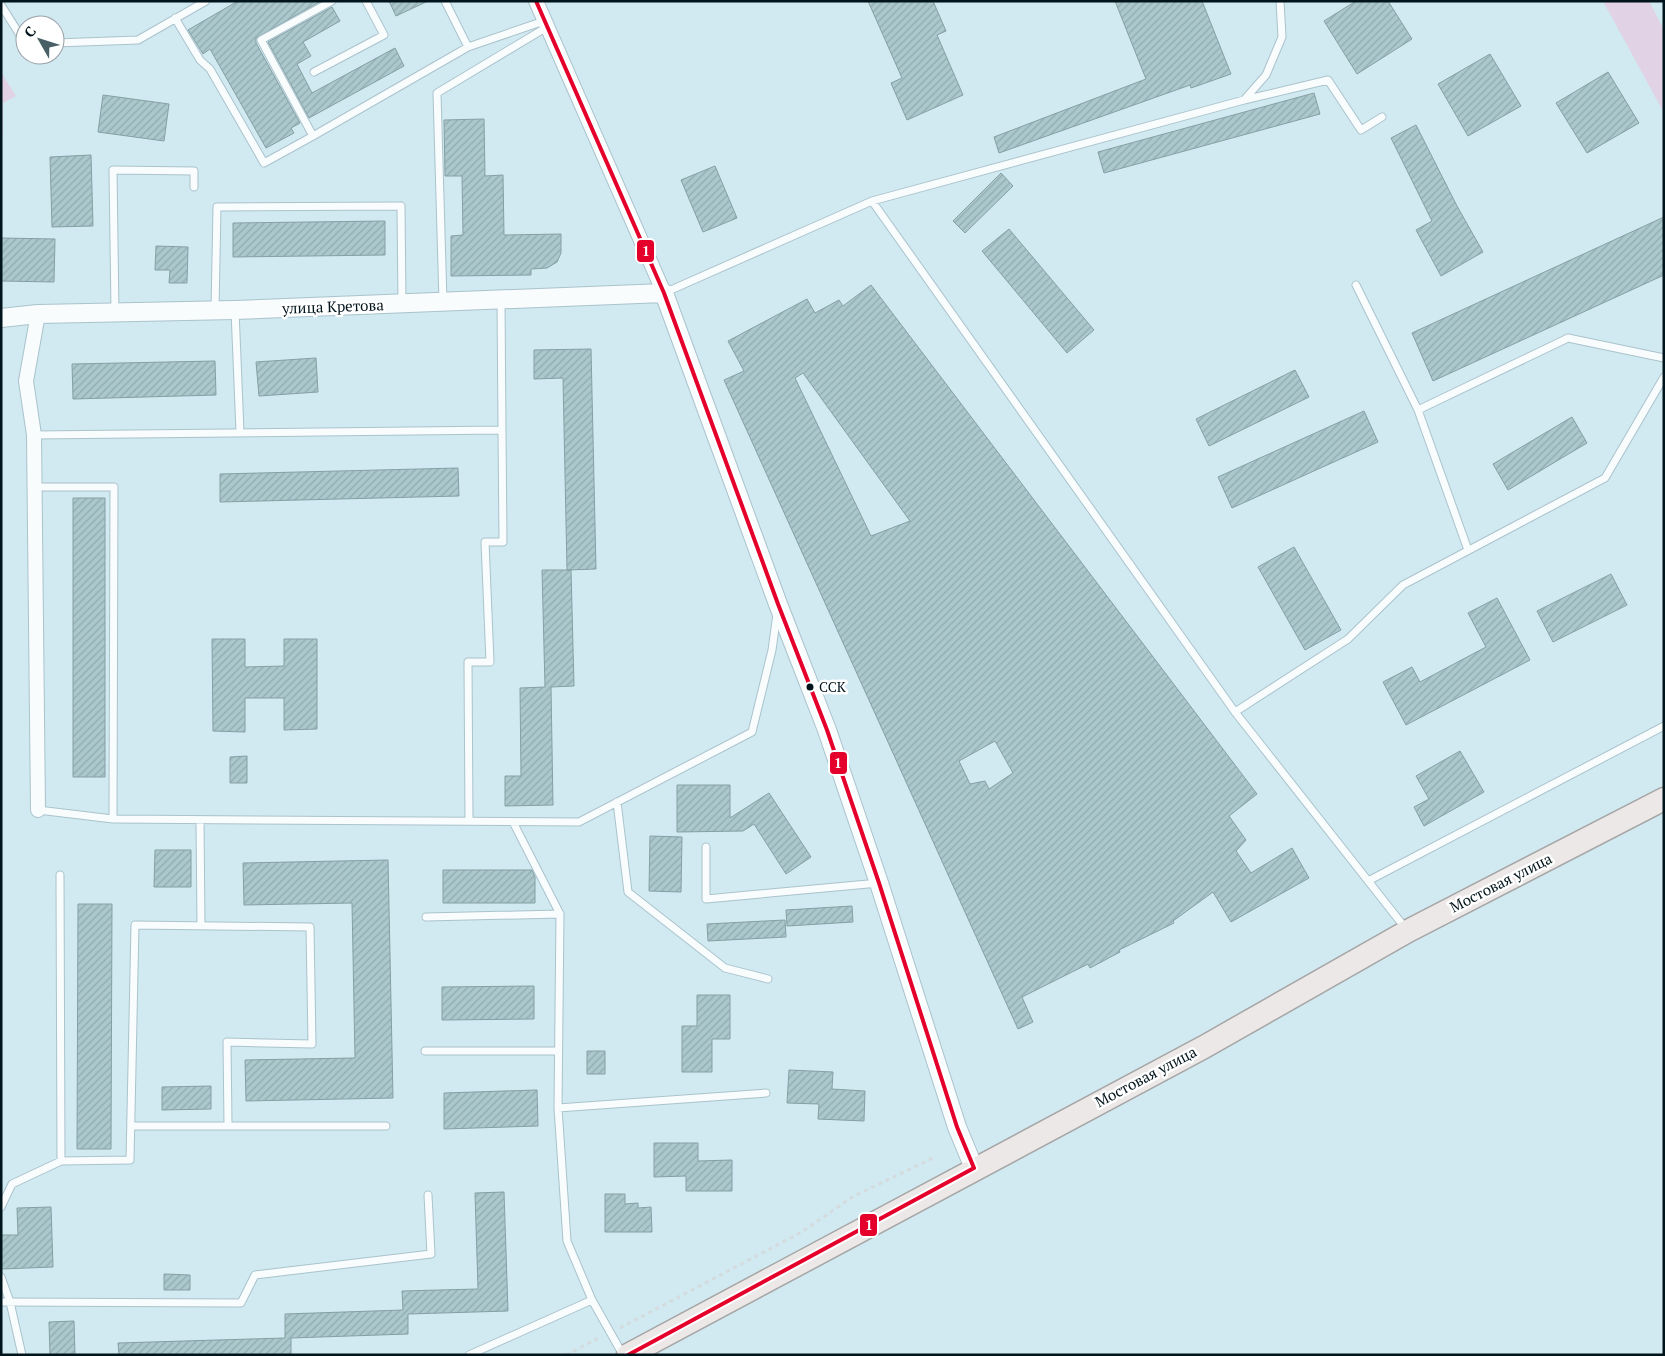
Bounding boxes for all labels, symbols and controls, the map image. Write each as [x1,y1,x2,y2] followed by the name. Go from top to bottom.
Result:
[15,15,65,65] north arrow
[19,22,40,41] text: С
[636,239,655,263] line badge: 1
[642,241,650,260] text: 1
[281,294,385,318] street label: улица Кретова
[819,677,847,696] place label: ССК
[805,682,815,692] marker: ССК
[829,751,848,775] line badge: 1
[834,753,842,772] text: 1
[1446,848,1555,916] street label: Мостовая улица
[1091,1041,1200,1111] street label: Мостовая улица
[859,1213,878,1237] line badge: 1
[865,1215,873,1234] text: 1

